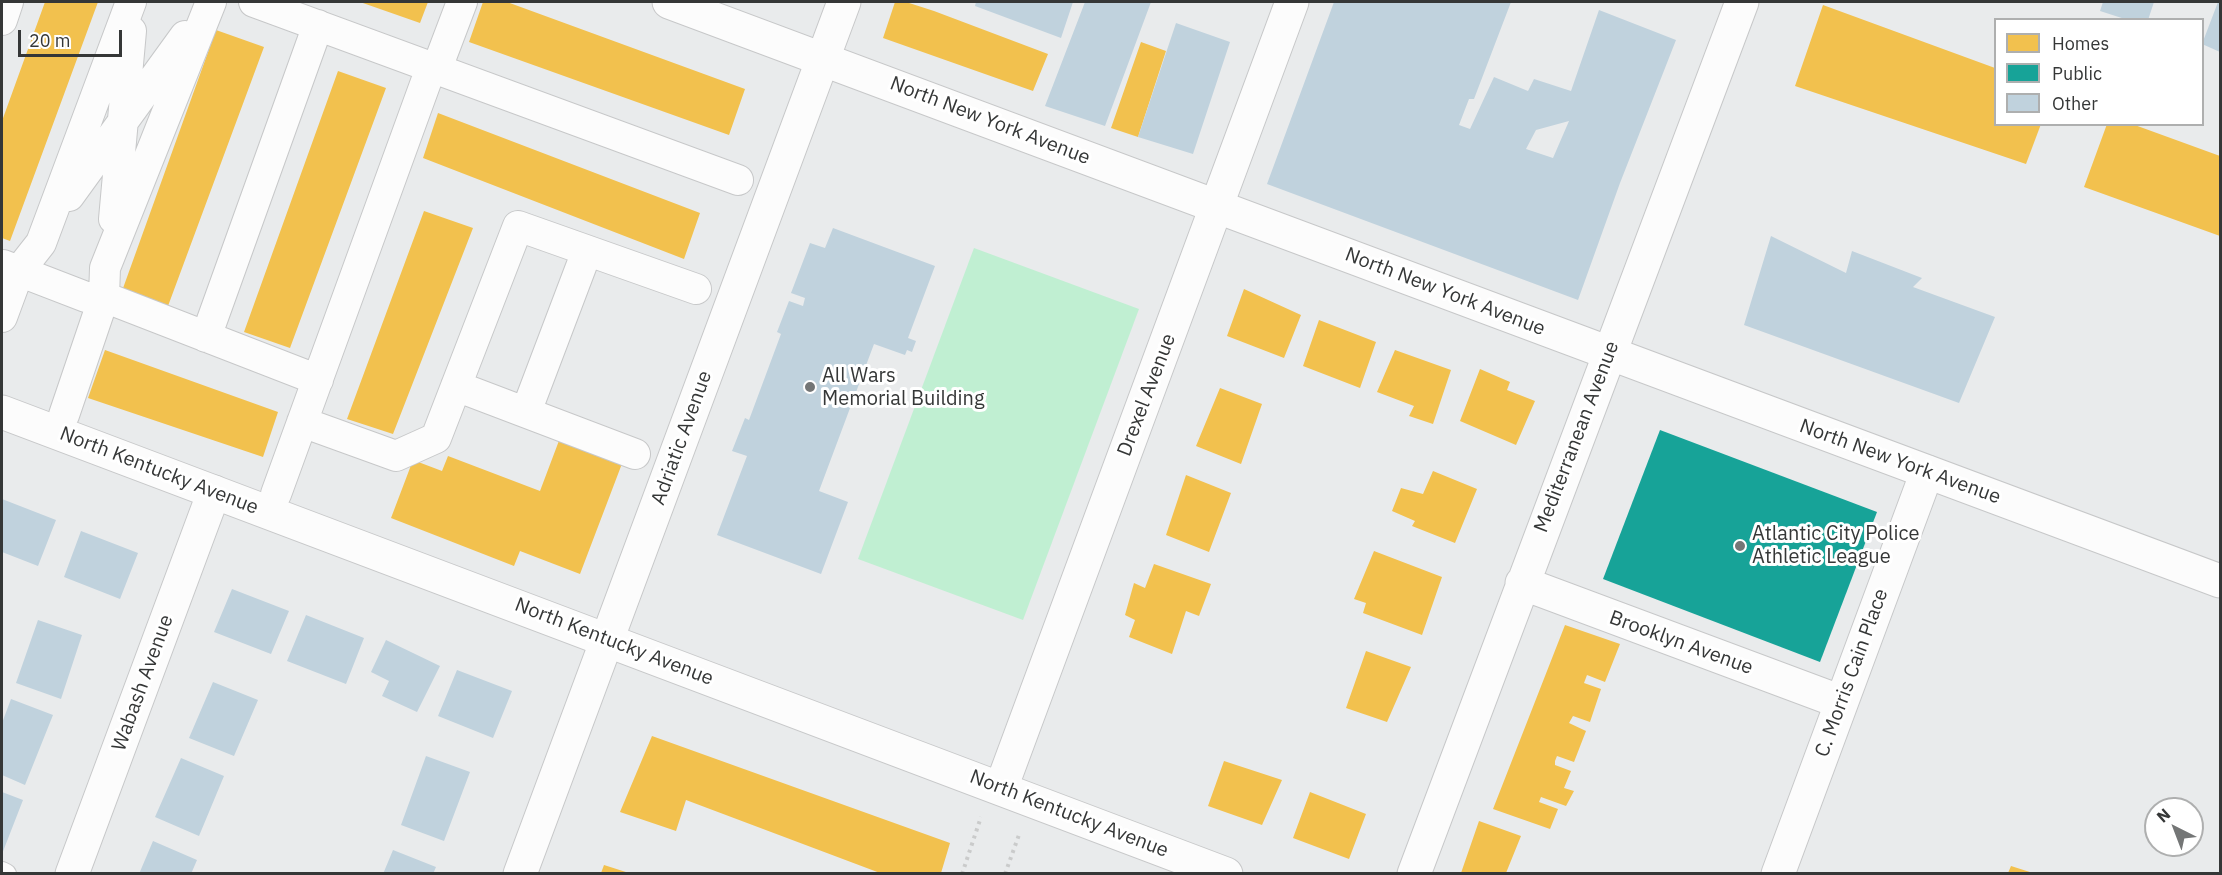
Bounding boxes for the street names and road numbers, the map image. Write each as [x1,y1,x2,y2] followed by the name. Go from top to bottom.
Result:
[887,72,1093,170] street label: North New York Avenue
[1342,243,1548,341] street label: North New York Avenue
[1113,330,1181,460] street label: Drexel Avenue
[1529,338,1625,536] street label: Mediterranean Avenue
[647,368,717,508] street label: Adriatic Avenue
[1796,414,2004,510] street label: North New York Avenue
[56,422,262,520] street label: North Kentucky Avenue
[1810,585,1894,761] street label: C. Morris Cain Place
[511,593,717,691] street label: North Kentucky Avenue
[1606,606,1756,680] street label: Brooklyn Avenue
[107,612,179,754] street label: Wabash Avenue
[966,765,1172,863] street label: North Kentucky Avenue

